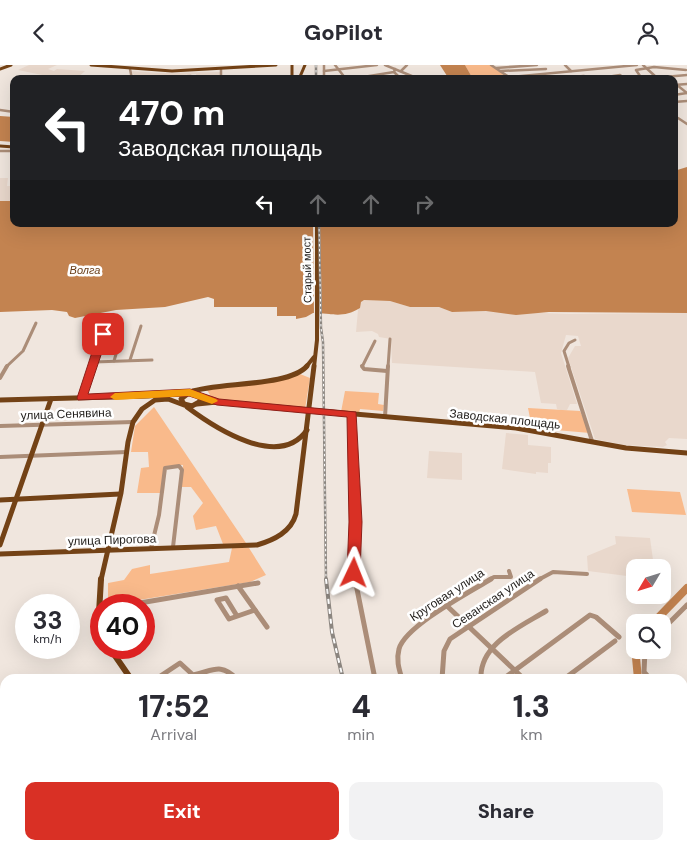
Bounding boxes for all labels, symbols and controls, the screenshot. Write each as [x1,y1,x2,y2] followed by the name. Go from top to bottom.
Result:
[304,18,383,47] text: GoPilot
[25,19,53,47] icon: back
[634,19,662,47] icon: person
[118,90,225,136] text: 470 m
[35,95,100,160] icon: left
[118,134,323,163] text: Заводская площадь
[251,190,279,218] icon: left
[304,190,332,218] icon: ahead
[357,190,385,218] icon: ahead
[410,190,438,218] icon: right
[299,237,315,303] street label: Старый мост
[70,263,100,277] water label: Волга
[82,313,124,355] pin
[89,320,117,348] icon: arrive
[20,404,112,424] street label: улица Сенявина
[449,405,561,433] street label: Заводская площадь
[67,530,157,550] street label: улица Пирогова
[327,546,379,598] position arrow
[626,559,671,604] north arrow
[626,559,671,659] map controls
[407,565,488,625] street label: Круговая улица
[449,565,537,632] street label: Севанская улица
[90,594,155,659] speed limit sign: 40
[32,604,63,637] text: 33
[626,614,671,659] button: search
[33,631,62,647] text: km/h
[138,687,209,726] text: 17:52
[351,687,371,726] text: 4
[513,687,550,726] text: 1.3
[150,724,197,745] text: Arrival
[347,724,375,745] text: min
[520,724,542,745] text: km
[25,782,339,840] button: Exit
[349,782,663,840] button: Share

